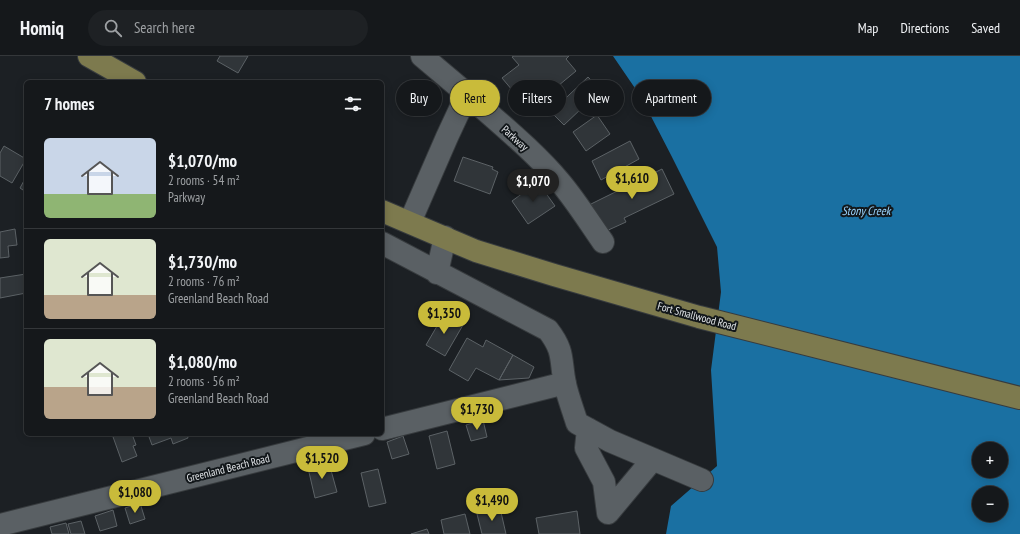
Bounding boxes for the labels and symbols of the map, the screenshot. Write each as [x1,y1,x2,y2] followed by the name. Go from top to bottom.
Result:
[499,122,532,154] street label: Parkway
[599,166,665,200] pin: $1,610
[500,169,566,203] pin: $1,070
[842,203,892,218] water label: Stony Creek
[656,299,738,333] street label: Fort Smallwood Road
[411,301,477,335] pin: $1,350
[444,397,510,431] pin: $1,730
[289,446,355,480] pin: $1,520
[185,451,271,485] street label: Greenland Beach Road
[102,480,168,514] pin: $1,080
[459,488,525,522] pin: $1,490

